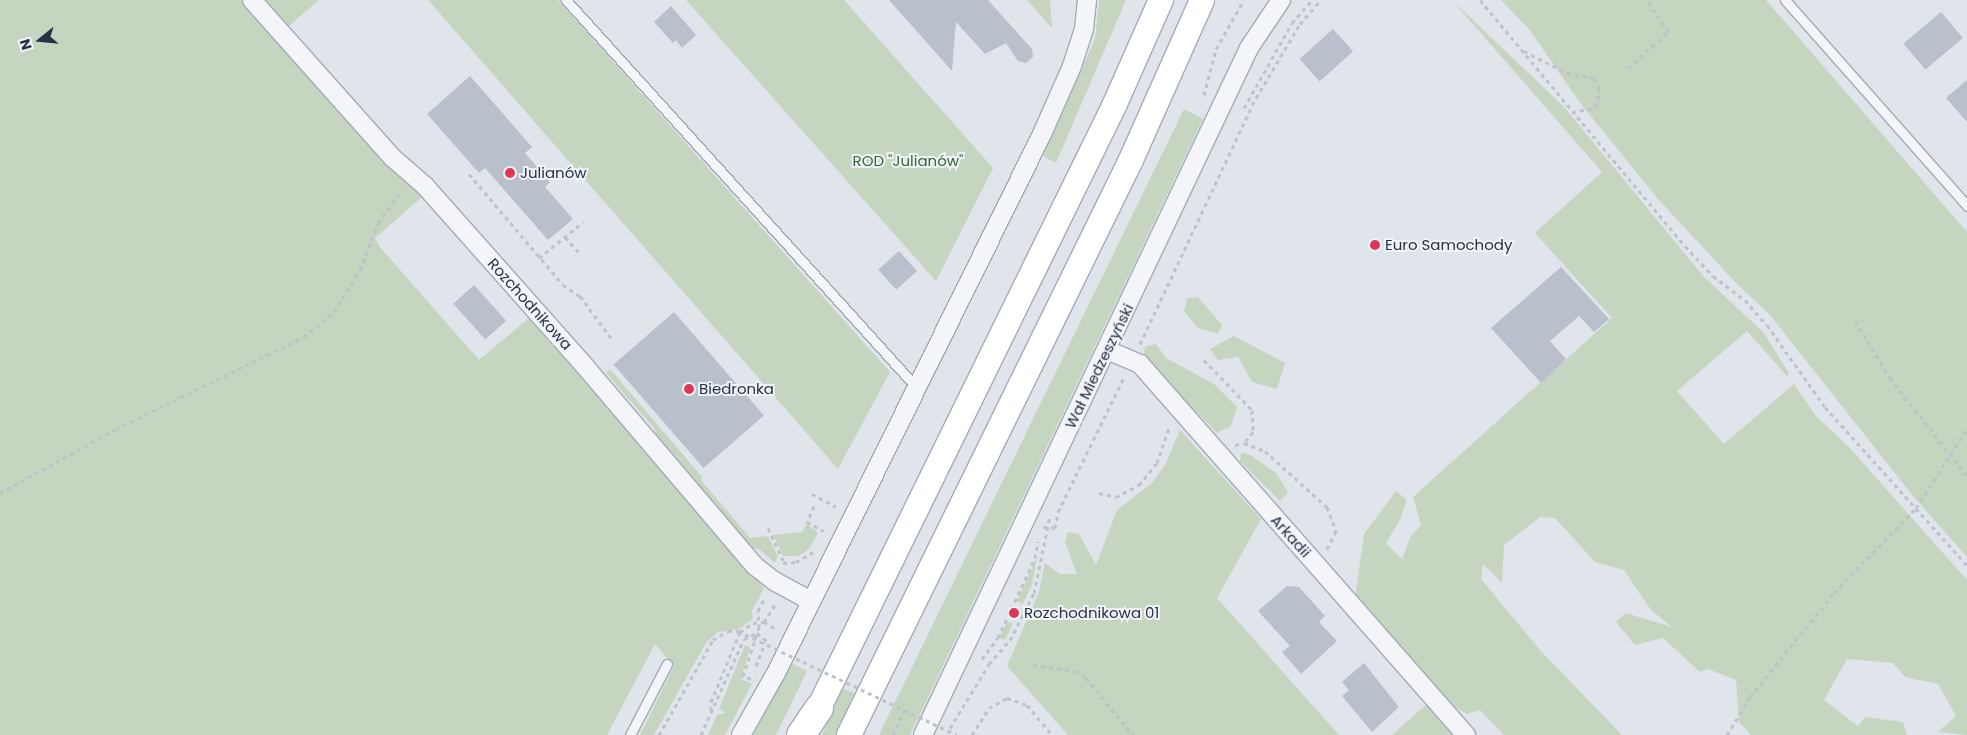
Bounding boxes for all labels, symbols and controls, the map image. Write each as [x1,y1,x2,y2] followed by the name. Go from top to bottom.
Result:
[15,15,65,65] north arrow
[15,36,37,52] text: N
[853,152,963,170] park label: ROD "Julianów"
[520,164,587,182] place label: Julianów
[504,167,516,179] marker: Julianów
[1385,236,1512,254] place label: Euro Samochody
[1369,239,1381,251] marker: Euro Samochody
[484,254,576,354] street label: Rozchodnikowa
[1061,301,1137,431] street label: Wał Miedzeszyński
[699,380,774,398] place label: Biedronka
[683,383,695,395] marker: Biedronka
[1267,511,1315,561] street label: Arkadii
[1024,604,1159,622] place label: Rozchodnikowa 01
[1008,607,1020,619] marker: Rozchodnikowa 01

